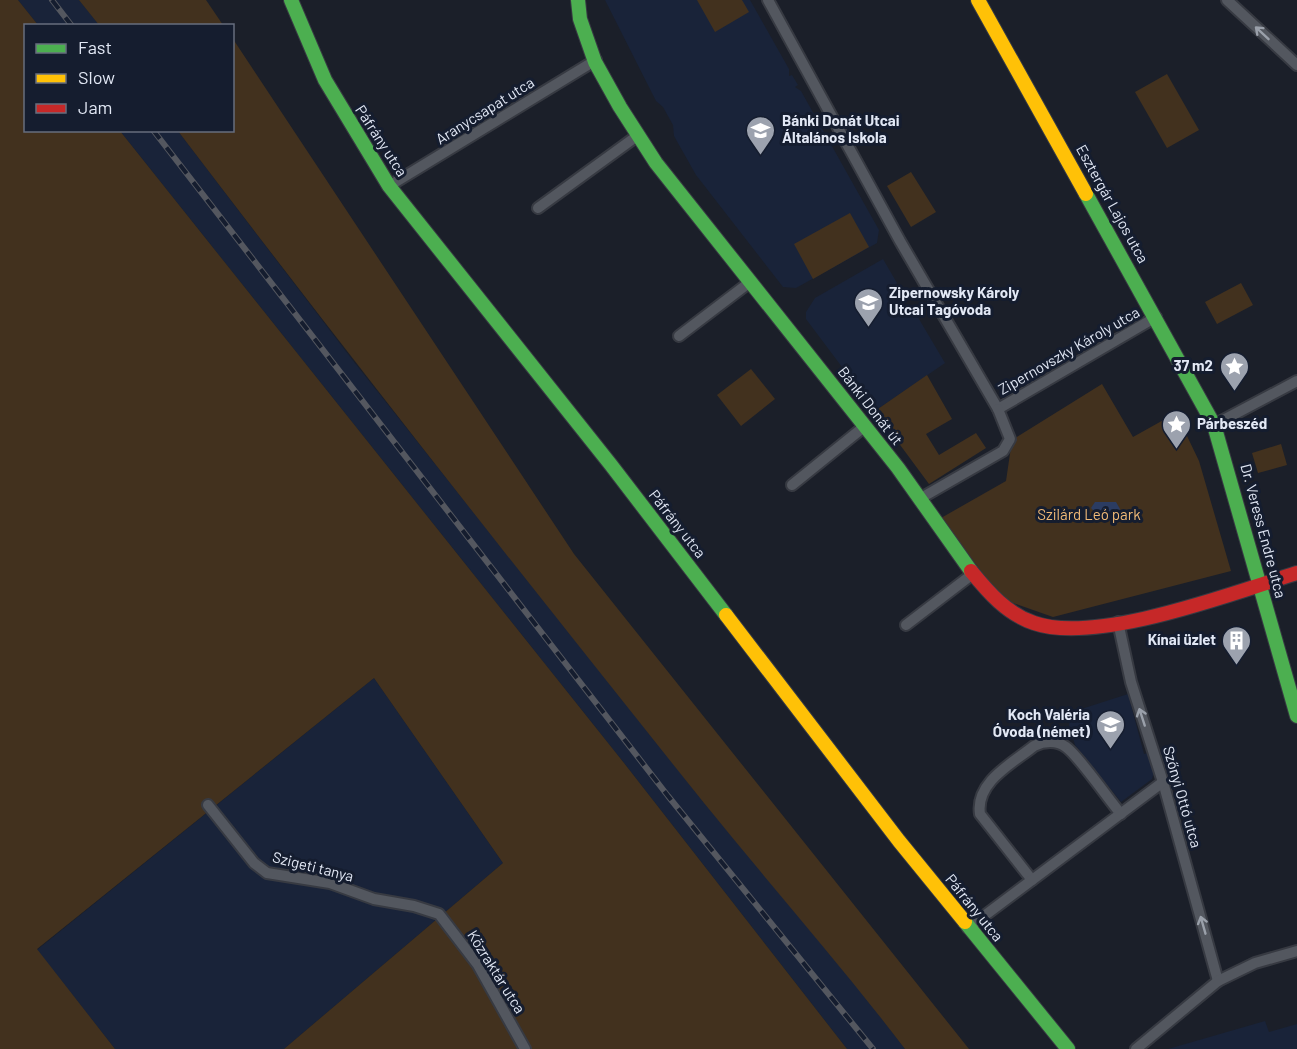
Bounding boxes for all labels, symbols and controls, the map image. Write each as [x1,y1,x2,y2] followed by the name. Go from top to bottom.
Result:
[24,24,234,132] legend
[1255,26,1270,40] one-way arrow
[78,36,112,58] text: Fast
[78,66,115,88] text: Slow
[432,73,537,148] street label: Aranycsapat utca
[78,96,112,118] text: Jam
[352,101,412,180] street label: Páfrány utca
[782,111,900,146] place label: Bánki Donát Utcai Általános Iskola
[745,114,777,156] school or university icon: Bánki Donát Utcai Általános Iskola
[1073,141,1153,266] street label: Esztergár Lajos utca
[889,283,1020,318] place label: Zipernowsky Károly Utcai Tagóvoda
[852,286,884,328] school or university icon: Zipernowsky Károly Utcai Tagóvoda
[995,302,1142,398] street label: Zipernovszky Károly utca
[1218,350,1250,392] place icon: 37 m2
[1174,356,1213,374] place label: 37 m2
[835,363,907,448] street label: Bánki Donát út
[1160,408,1192,450] place icon: Párbeszéd
[1197,414,1267,432] place label: Párbeszéd
[1237,462,1291,600] street label: Dr. Veress Endre utca
[646,486,710,561] street label: Páfrány utca
[1037,505,1141,523] park label: Szilárd Leó park
[1221,624,1253,666] building icon: Kínai üzlet
[1148,630,1216,648] place label: Kínai üzlet
[993,705,1091,740] place label: Koch Valéria Óvoda (német)
[1095,708,1127,750] school or university icon: Koch Valéria Óvoda (német)
[1136,708,1147,727] one-way arrow
[1160,744,1206,850] street label: Szőnyi Ottó utca
[271,847,356,885] street label: Szigeti tanya
[942,870,1007,945] street label: Páfrány utca
[1196,915,1208,934] one-way arrow
[464,927,530,1016] street label: Közraktár utca

